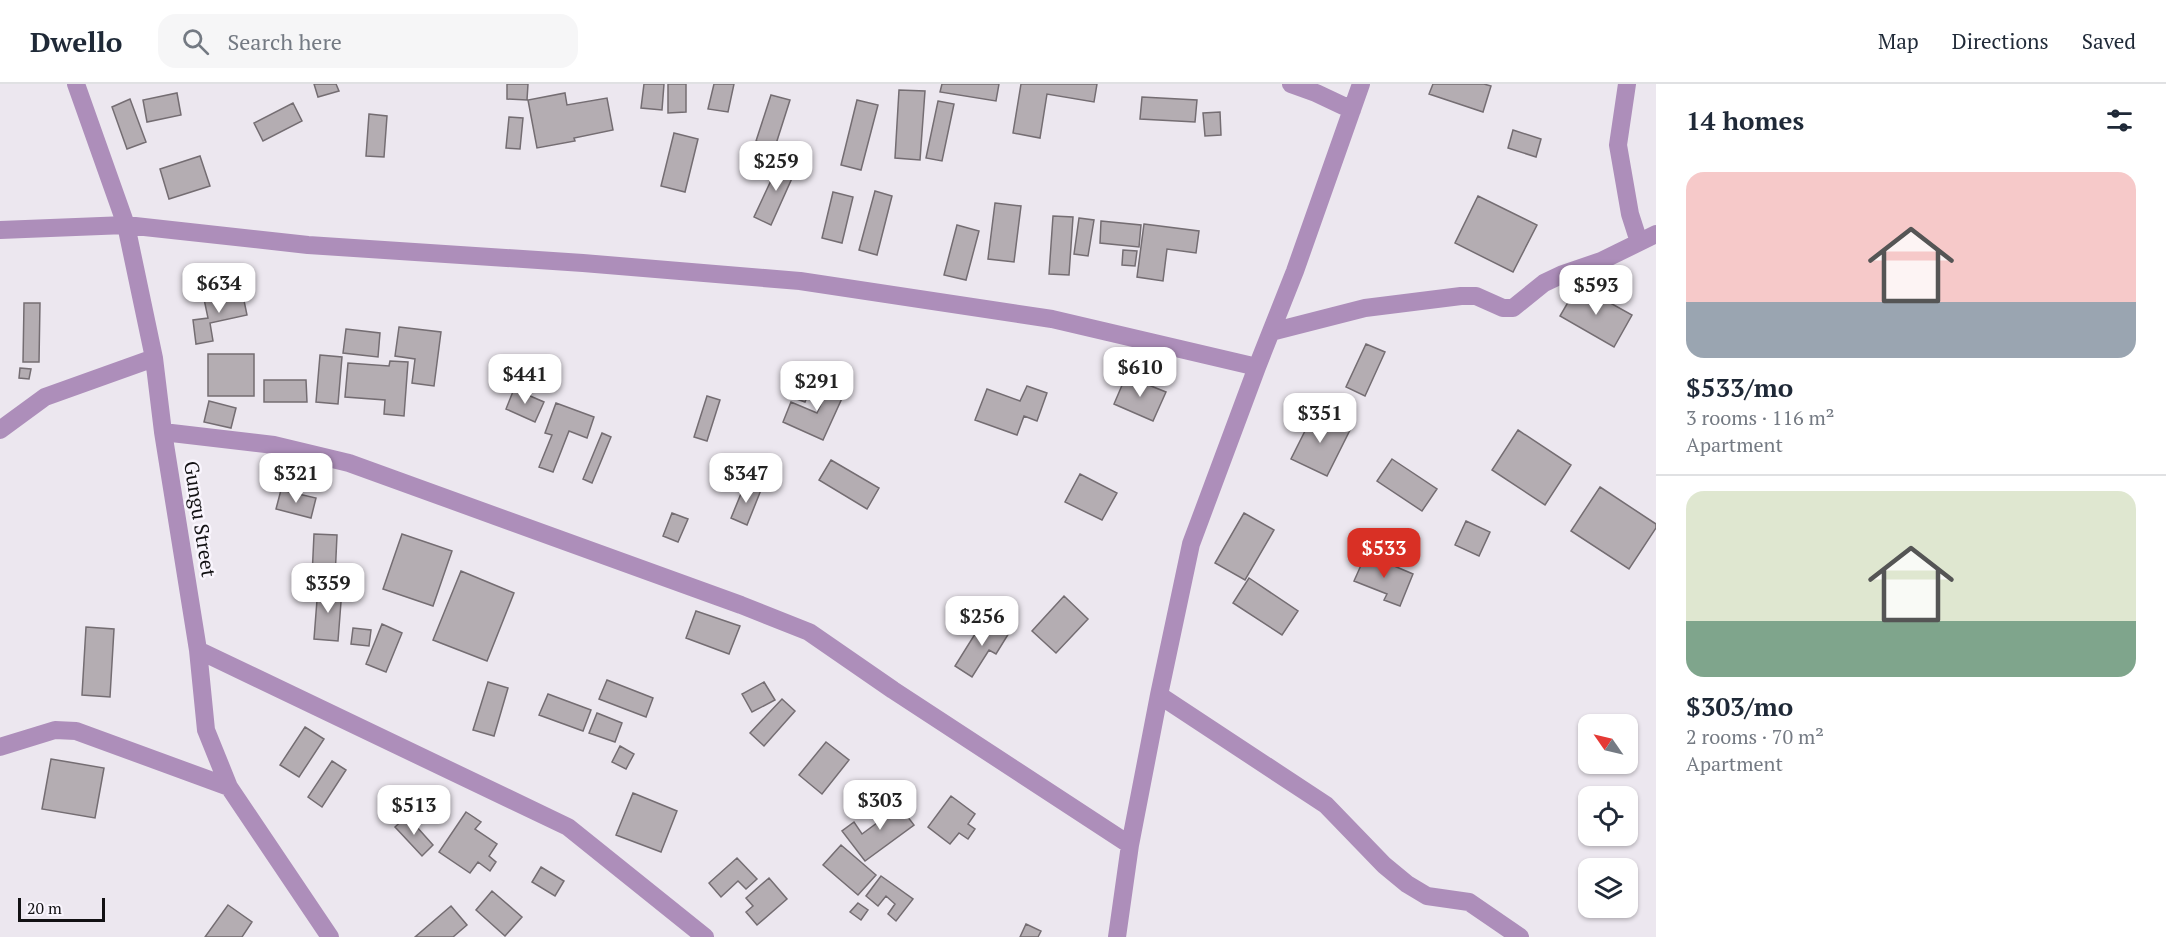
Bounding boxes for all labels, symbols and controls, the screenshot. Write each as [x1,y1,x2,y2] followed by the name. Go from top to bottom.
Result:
[158,14,578,68] search box
[30,23,122,60] text: Dwello
[179,25,212,58] icon: search
[227,27,342,56] text: Search here
[1878,27,1919,55] text: Map
[1952,27,2049,55] text: Directions
[2082,27,2136,55] text: Saved
[1686,103,1804,137] text: 14 homes
[2103,104,2136,137] icon: filters
[740,141,812,192] pin: $259
[753,147,799,174] text: $259
[1857,211,1965,319] icon: home
[183,263,255,314] pin: $634
[1560,265,1632,316] pin: $593
[196,269,242,296] text: $634
[1573,271,1619,298] text: $593
[1104,347,1176,398] pin: $610
[1117,353,1163,380] text: $610
[489,354,561,405] pin: $441
[502,360,548,387] text: $441
[781,361,853,412] pin: $291
[794,367,840,394] text: $291
[1686,370,1793,404] text: $533/mo
[1284,393,1356,444] pin: $351
[1297,399,1343,426] text: $351
[1686,404,1834,431] text: 3 rooms · 116 m²
[1686,431,1783,458] text: Apartment
[260,453,332,504] pin: $321
[710,453,782,504] pin: $347
[178,459,223,580] street label: Gungu Street
[273,459,319,486] text: $321
[723,459,769,486] text: $347
[1348,528,1420,579] pin: $533
[1857,530,1965,638] icon: home
[1361,534,1407,561] text: $533
[292,563,364,614] pin: $359
[305,569,351,596] text: $359
[946,596,1018,647] pin: $256
[959,602,1005,629] text: $256
[1686,689,1793,723] text: $303/mo
[1578,714,1638,774] north arrow
[1578,714,1638,918] map controls
[1686,723,1824,750] text: 2 rooms · 70 m²
[1686,750,1783,777] text: Apartment
[844,780,916,831] pin: $303
[378,785,450,836] pin: $513
[857,786,903,813] text: $303
[1578,786,1638,846] button: locate
[391,791,437,818] text: $513
[1578,858,1638,918] button: layers
[18,895,105,922] scale bar
[27,897,62,919] text: 20 m

